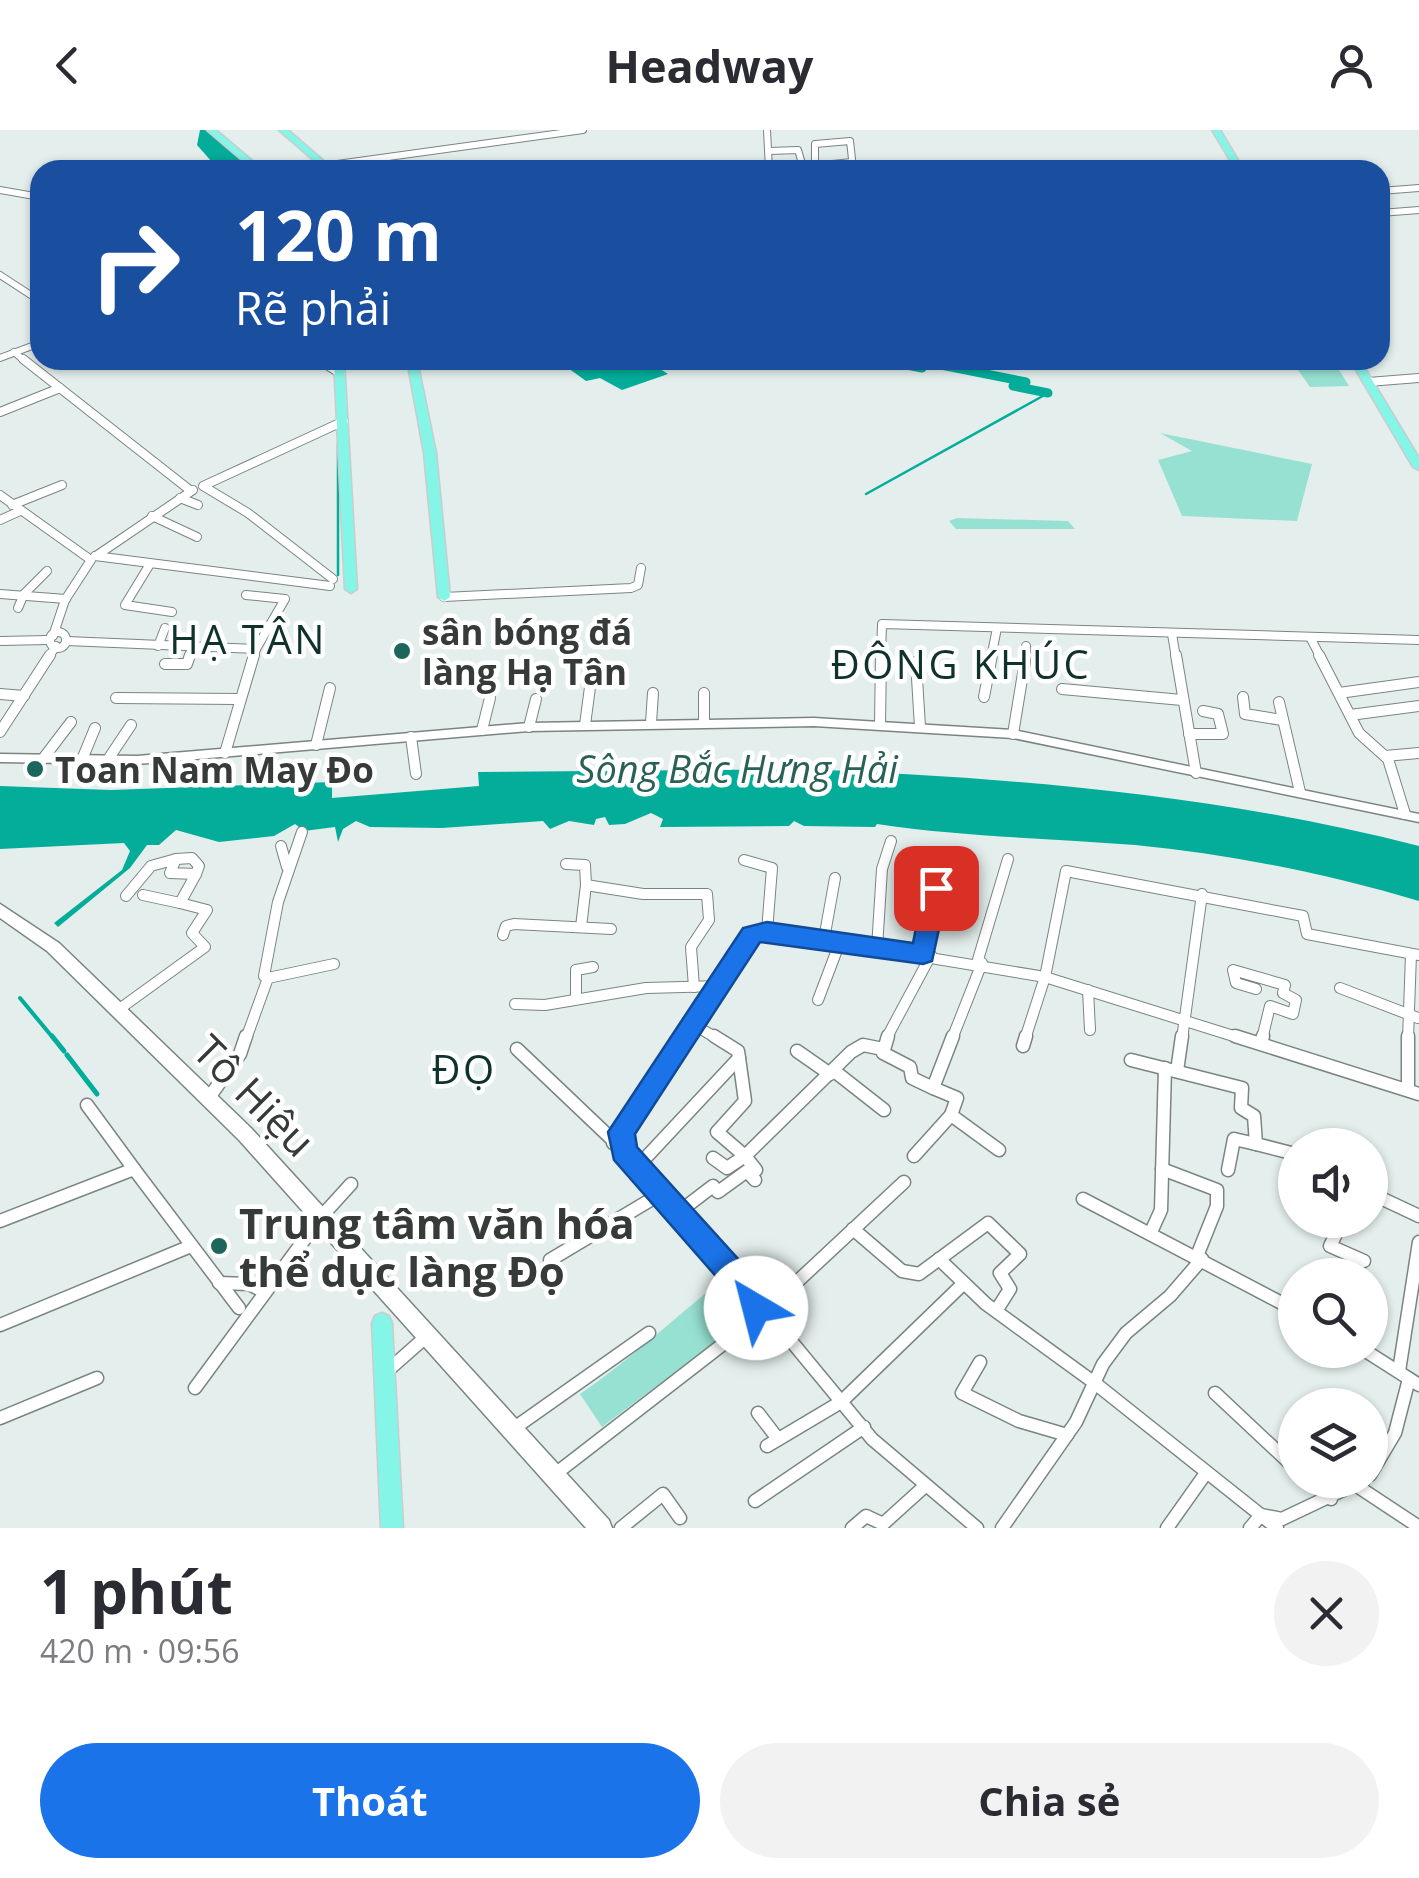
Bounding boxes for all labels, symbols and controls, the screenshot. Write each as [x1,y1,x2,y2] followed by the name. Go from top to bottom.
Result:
[606,35,813,96] text: Headway
[40,38,95,93] icon: back
[1324,38,1379,93] icon: person
[235,186,442,282] text: 120 m
[70,200,200,330] icon: right
[235,277,391,338] text: Rẽ phải
[422,608,632,695] place label: sân bóng đá làng Hạ Tân
[169,611,327,666] district label: HẠ TÂN
[831,636,1091,691] district label: ĐÔNG KHÚC
[391,640,413,662] marker: sân bóng đá làng Hạ Tân
[576,742,899,794] water label: Sông Bắc Hưng Hải
[55,746,374,793] place label: Toan Nam May Đo
[24,758,46,780] marker: Toan Nam May Đo
[894,846,979,931] pin
[909,861,964,916] icon: arrive
[182,1022,328,1168] street label: Tô Hiệu
[431,1041,497,1096] district label: ĐỌ
[1278,1128,1388,1498] map controls
[1278,1128,1388,1238] button: sound
[239,1194,635,1299] place label: Trung tâm văn hóa thể dục làng Đọ
[208,1235,230,1257] marker: Trung tâm văn hóa thể dục làng Đọ
[704,1256,808,1360] position arrow
[1278,1258,1388,1368] button: search
[1278,1388,1388,1498] button: layers
[40,1550,233,1632] text: 1 phút
[1274,1561,1379,1666] button: close
[40,1629,239,1672] text: 420 m · 09:56
[40,1743,700,1858] button: Thoát
[720,1743,1379,1858] button: Chia sẻ

